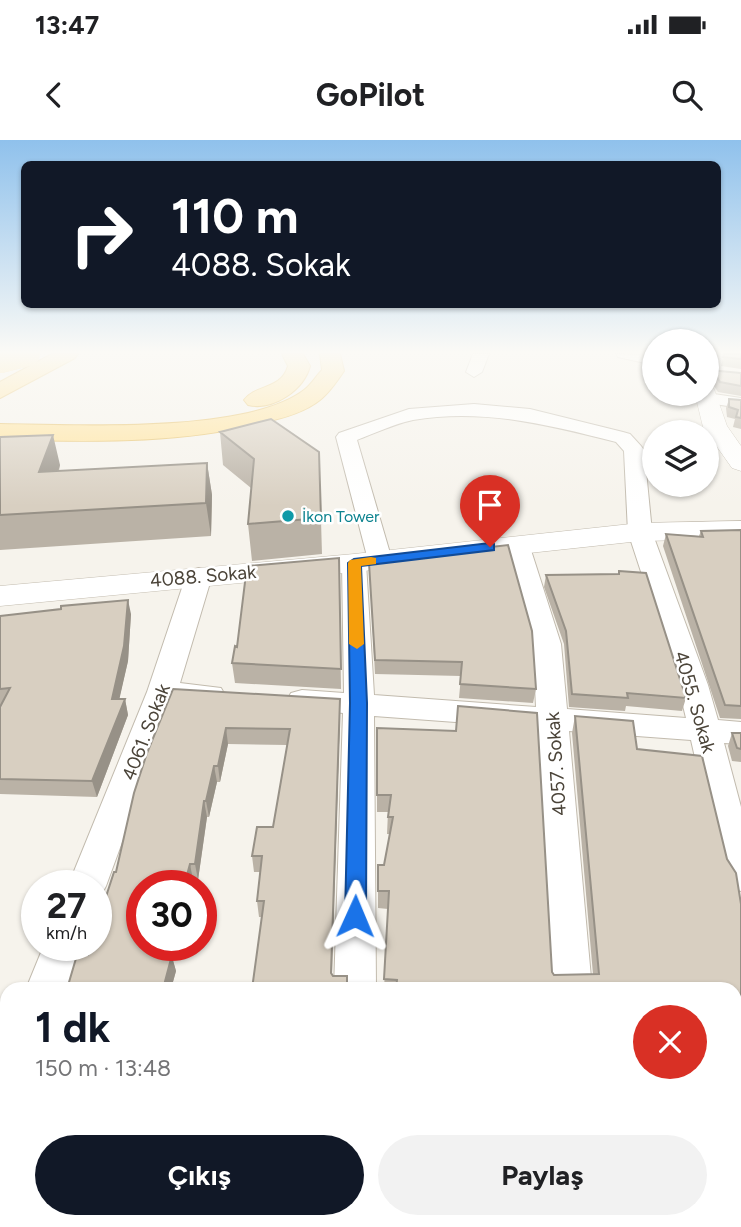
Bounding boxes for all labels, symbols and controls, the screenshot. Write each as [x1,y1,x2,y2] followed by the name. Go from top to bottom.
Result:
[35,9,99,41] text: 13:47
[35,76,73,114] icon: back
[316,76,425,114] text: GoPilot
[668,76,706,114] icon: search
[171,186,299,245] text: 110 m
[56,189,147,280] icon: right
[171,246,350,284] text: 4088. Sokak
[642,329,719,497] map controls
[642,329,719,406] button: search
[642,420,719,497] button: layers
[460,475,520,547] pin
[471,486,509,524] icon: arrive
[302,507,380,526] place label: İkon Tower
[280,508,296,524] marker: İkon Tower
[149,560,258,592] street label: 4088. Sokak
[669,648,721,756] street label: 4055. Sokak
[117,680,175,784] street label: 4061. Sokak
[541,710,571,817] street label: 4057. Sokak
[126,870,217,961] speed limit sign: 30
[318,879,392,953] position arrow
[47,885,86,927] text: 27
[46,922,87,944] text: km/h
[35,1002,110,1053] text: 1 dk
[633,1005,707,1079] button: close
[35,1054,171,1082] text: 150 m · 13:48
[35,1135,364,1215] button: Çıkış
[378,1135,707,1215] button: Paylaş

